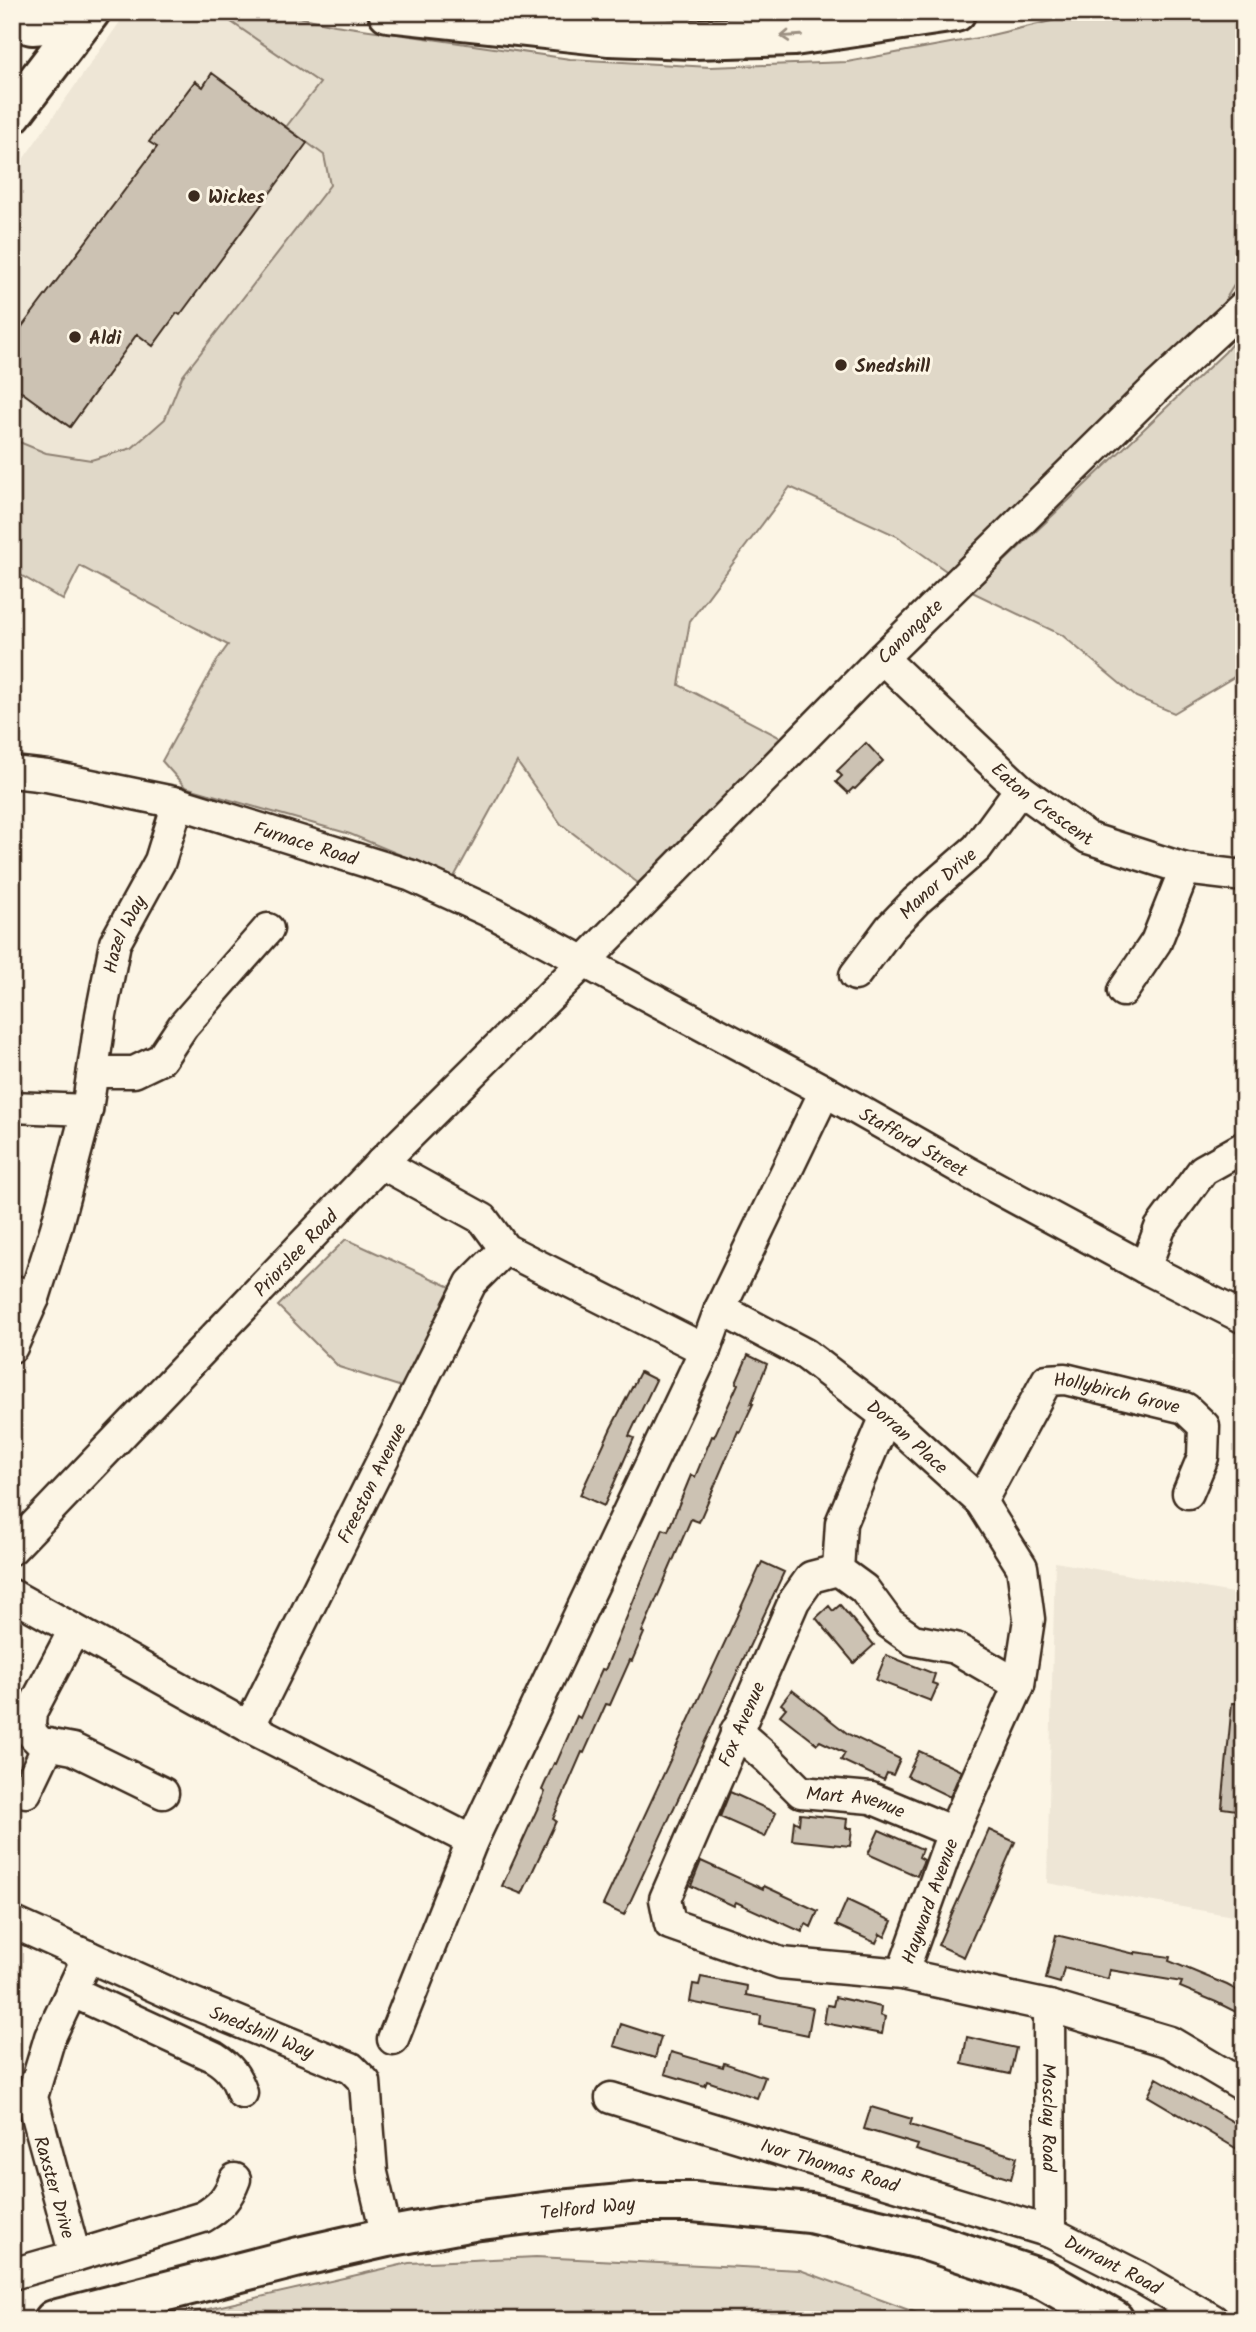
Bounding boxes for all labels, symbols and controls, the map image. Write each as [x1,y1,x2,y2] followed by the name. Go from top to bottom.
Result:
[781,30,803,43] one-way arrow
[208,183,265,213] place label: Wickes
[186,188,202,204] marker: Wickes
[89,324,122,354] place label: Aldi
[67,329,83,345] marker: Aldi
[855,352,931,382] place label: Snedshill
[833,357,849,373] marker: Snedshill
[871,592,951,672] street label: Canongate
[983,756,1097,856] street label: Eaton Crescent
[250,815,361,875] street label: Furnace Road
[893,841,985,927] street label: Manor Drive
[96,889,156,976] street label: Hazel Way
[853,1100,973,1187] street label: Stafford Street
[247,1203,347,1305] street label: Priorslee Road
[1053,1366,1183,1423] street label: Hollybirch Grove
[859,1393,955,1483] street label: Dorran Place
[330,1418,416,1549] street label: Freeston Avenue
[711,1677,775,1772] street label: Fox Avenue
[805,1779,910,1828] street label: Mart Avenue
[894,1834,968,1969] street label: Hayward Avenue
[204,1998,319,2069] street label: Snedshill Way
[1032,2063,1063,2172] street label: Mosclay Road
[757,2131,903,2202] street label: Ivor Thomas Road
[24,2133,82,2243] street label: Raxster Drive
[539,2190,638,2229] street label: Telford Way
[1058,2228,1167,2304] street label: Durrant Road

